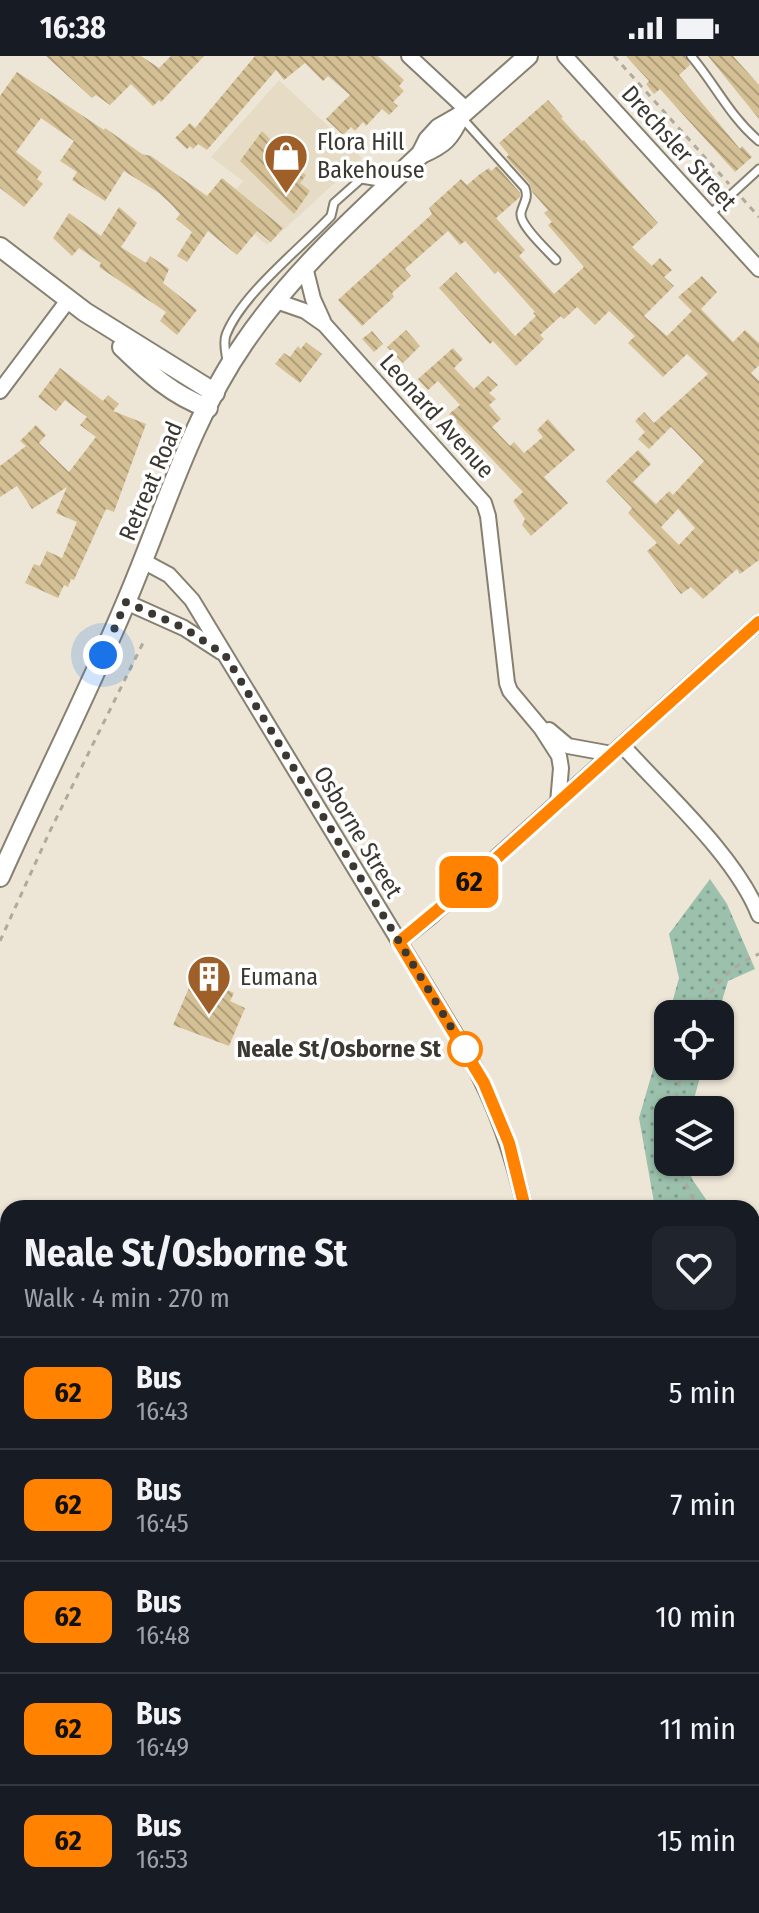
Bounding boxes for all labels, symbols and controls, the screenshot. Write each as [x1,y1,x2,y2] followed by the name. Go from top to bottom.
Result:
[40,10,106,46] text: 16:38
[616,80,742,216] street label: Drechsler Street
[317,128,425,184] place label: Flora Hill Bakehouse
[262,132,310,195] shop icon: Flora Hill Bakehouse
[374,348,500,484] street label: Leonard Avenue
[113,417,189,545] street label: Retreat Road
[83,635,123,675] your location
[308,761,408,903] street label: Osborne Street
[433,856,505,908] line badge: 62
[455,865,483,898] text: 62
[185,953,233,1016] building icon: Eumana
[240,963,318,991] place label: Eumana
[654,1000,734,1176] map controls
[654,1000,734,1080] button: locate
[448,1032,482,1066] marker: Neale St/Osborne St
[237,1035,442,1063] place label: Neale St/Osborne St
[654,1096,734,1176] button: layers
[652,1226,736,1310] button: heart
[24,1230,347,1276] text: Neale St/Osborne St
[24,1283,230,1314] text: Walk · 4 min · 270 m
[136,1360,181,1396] text: Bus
[669,1375,736,1411] text: 5 min
[54,1376,82,1409] text: 62
[136,1396,188,1427] text: 16:43
[136,1472,181,1508] text: Bus
[670,1487,736,1523] text: 7 min
[54,1488,82,1521] text: 62
[136,1508,189,1539] text: 16:45
[136,1584,181,1620] text: Bus
[655,1599,736,1635] text: 10 min
[54,1600,82,1633] text: 62
[136,1620,190,1651] text: 16:48
[136,1696,181,1732] text: Bus
[660,1711,736,1747] text: 11 min
[54,1712,82,1745] text: 62
[136,1732,189,1763] text: 16:49
[136,1808,181,1844] text: Bus
[657,1823,736,1859] text: 15 min
[54,1824,82,1857] text: 62
[136,1844,188,1875] text: 16:53

